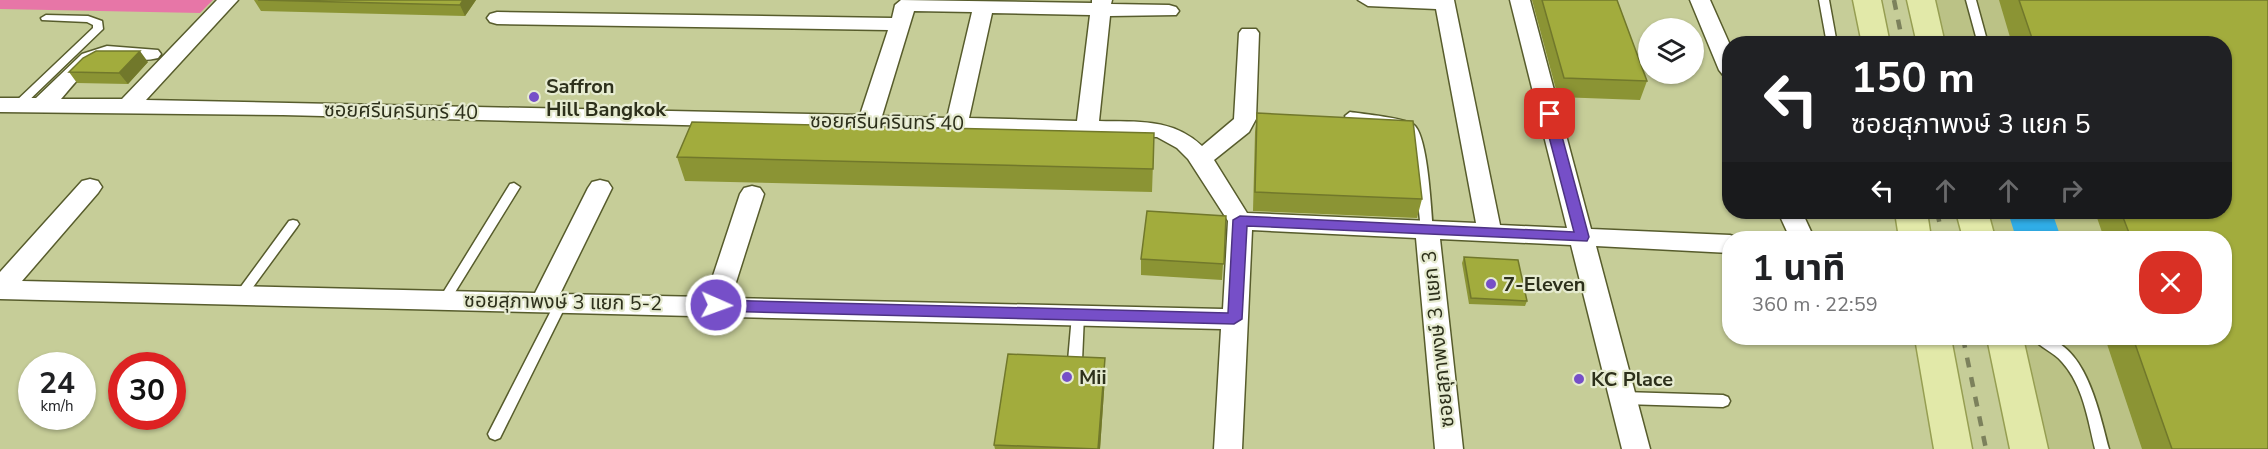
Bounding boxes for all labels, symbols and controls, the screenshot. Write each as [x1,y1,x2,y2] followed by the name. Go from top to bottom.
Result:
[1638,18,1704,84] map controls
[1638,18,1704,84] button: layers
[1851,50,1975,107] text: 150 m
[1752,60,1830,138] icon: left
[546,73,667,123] place label: Saffron Hill Bangkok
[1524,88,1575,139] pin
[527,90,541,104] marker: Saffron Hill Bangkok
[324,96,478,126] street label: ซอยศรีนครินทร์ 40
[1533,97,1566,130] icon: arrive
[1851,106,2091,143] text: ซอยสุภาพงษ์ 3 แยก 5
[810,107,964,137] street label: ซอยศรีนครินทร์ 40
[1866,174,1899,207] icon: left
[1929,174,1962,207] icon: ahead
[1992,174,2025,207] icon: ahead
[2055,174,2088,207] icon: right
[1752,244,1845,293] text: 1 นาที
[1415,249,1461,429] street label: ซอยสุภาพงษ์ 3 แยก 3
[2139,251,2202,314] button: close
[1503,271,1585,298] place label: 7-Eleven
[684,273,748,337] position arrow
[1484,277,1498,291] marker: 7-Eleven
[464,287,662,317] street label: ซอยสุภาพงษ์ 3 แยก 5-2
[1752,291,1878,318] text: 360 m · 22:59
[108,352,186,430] speed limit sign: 30
[39,363,75,404] text: 24
[1079,364,1107,391] place label: Mii
[1591,366,1673,393] place label: KC Place
[1060,370,1074,384] marker: Mii
[1572,372,1586,386] marker: KC Place
[40,396,74,416] text: km/h

